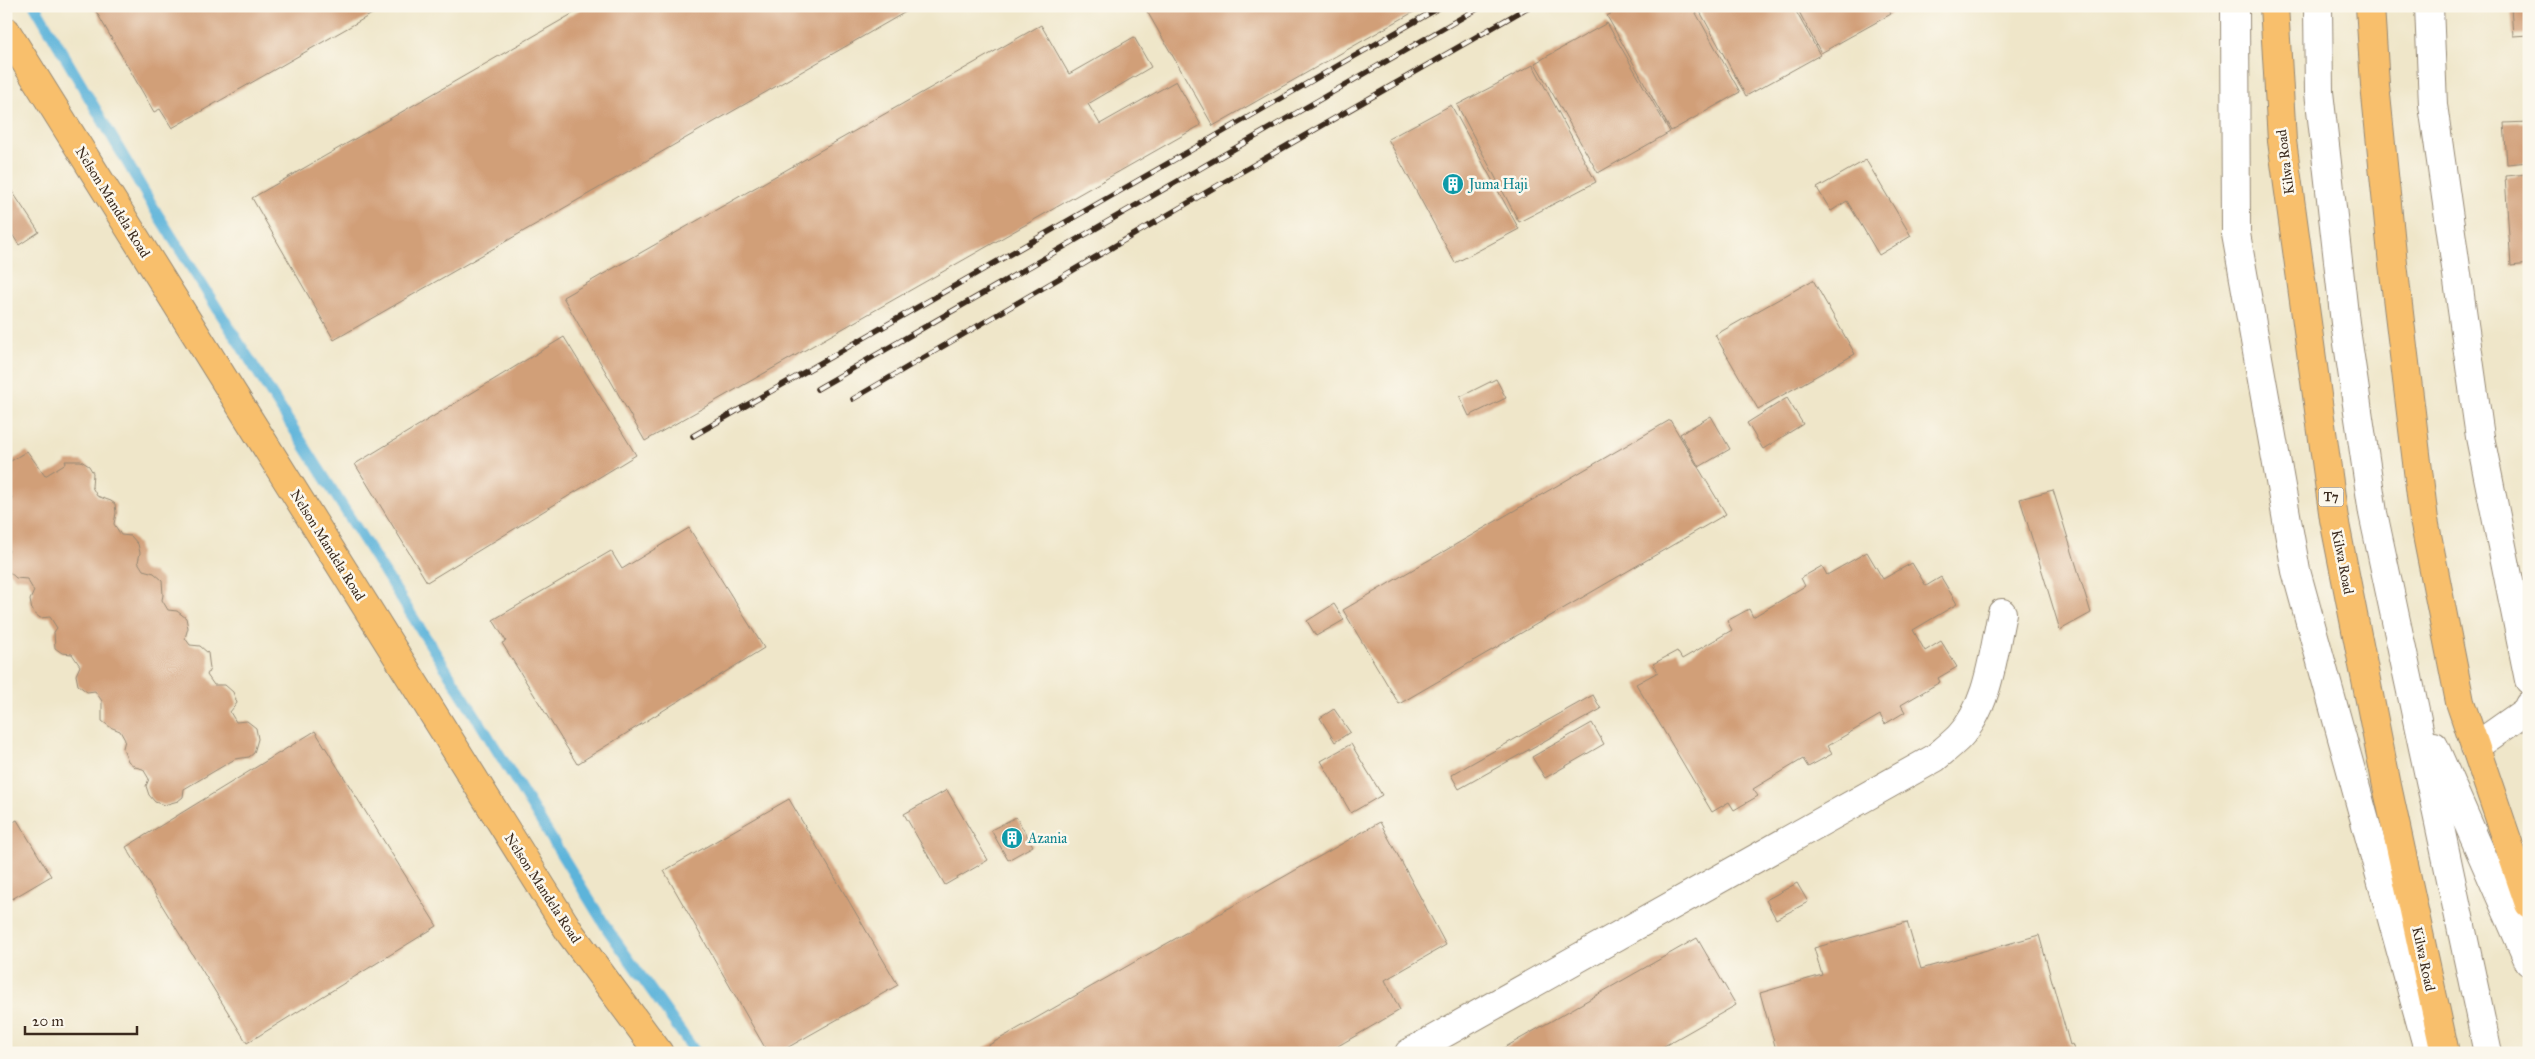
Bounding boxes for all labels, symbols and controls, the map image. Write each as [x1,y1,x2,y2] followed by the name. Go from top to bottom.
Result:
[2273,128,2298,195] street label: Kilwa Road
[72,144,154,261] street label: Nelson Mandela Road
[1441,172,1465,196] building icon: Juma Haji
[1467,176,1528,194] place label: Juma Haji
[287,487,369,604] street label: Nelson Mandela Road
[2318,488,2344,507] road number: T7
[2328,528,2357,596] street label: Kilwa Road
[1000,826,1024,850] building icon: Azania
[501,830,584,946] street label: Nelson Mandela Road
[1027,830,1067,847] place label: Azania
[2408,925,2439,993] street label: Kilwa Road
[25,1004,138,1036] scale bar
[32,1012,64,1030] text: 20 m

